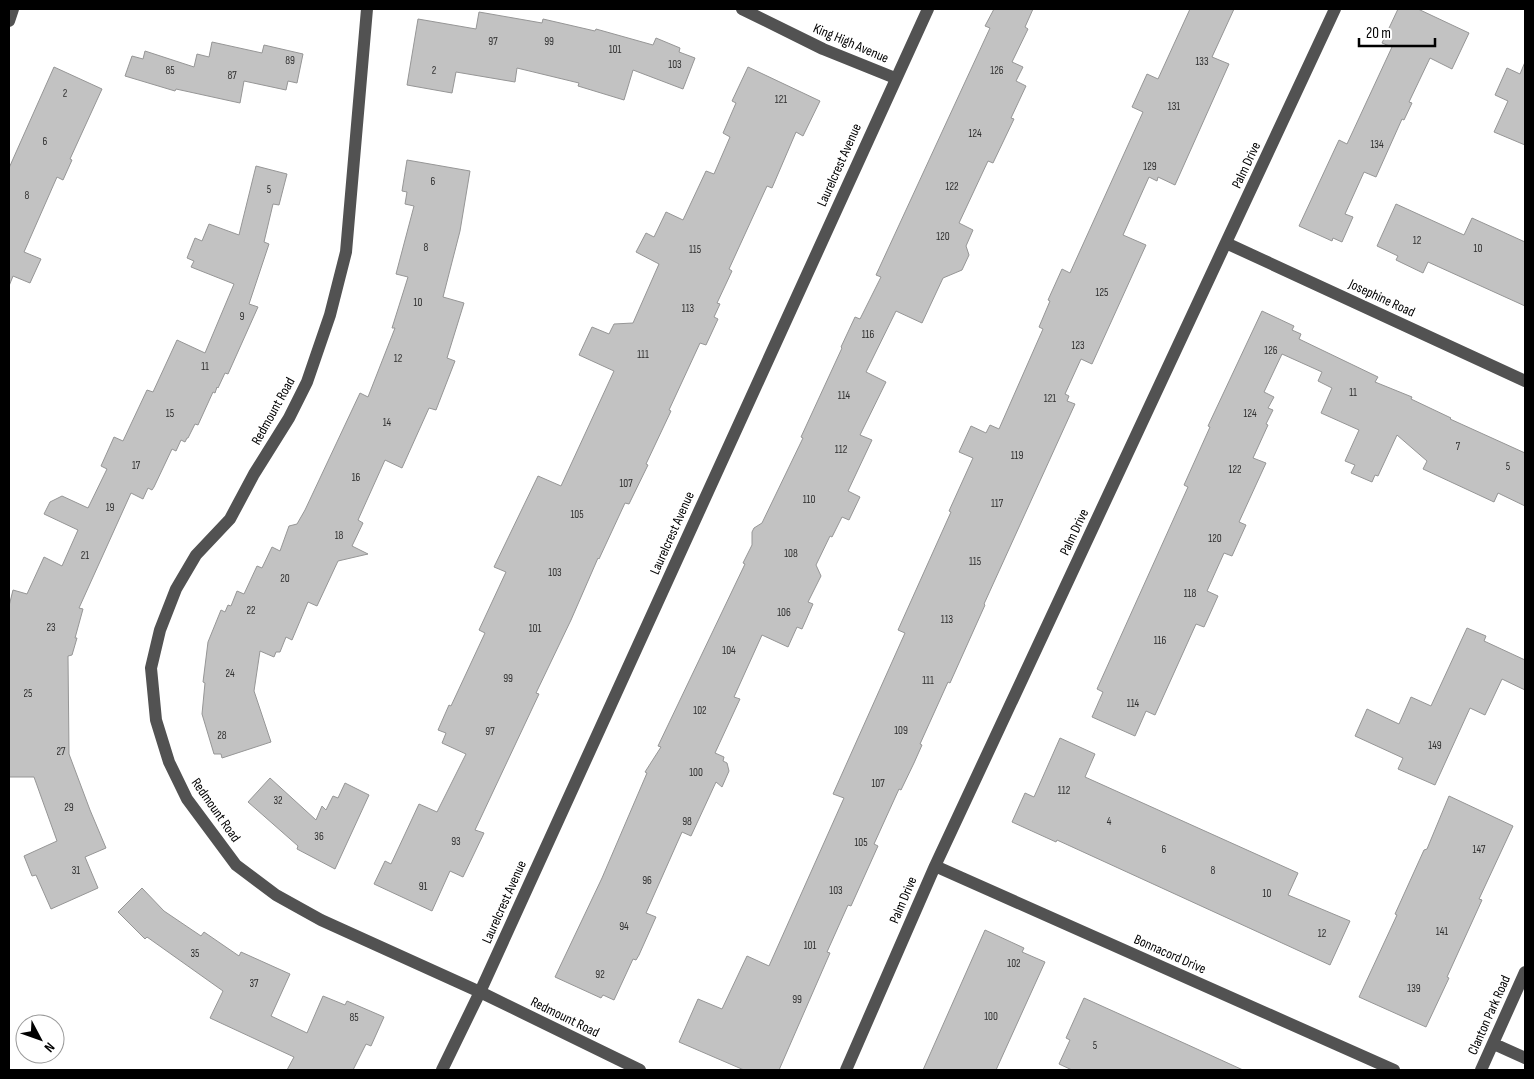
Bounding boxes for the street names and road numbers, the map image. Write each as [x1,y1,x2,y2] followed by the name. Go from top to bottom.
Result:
[811,19,891,67] street label: King High Avenue
[813,121,865,209] street label: Laurelcrest Avenue
[1228,139,1264,191] street label: Palm Drive
[1345,275,1418,321] street label: Josephine Road
[248,374,299,448] street label: Redmount Road
[646,489,698,577] street label: Laurelcrest Avenue
[1056,506,1092,558] street label: Palm Drive
[188,775,244,845] street label: Redmount Road
[478,858,530,946] street label: Laurelcrest Avenue
[886,874,920,926] street label: Palm Drive
[1131,931,1209,977] street label: Bonnacord Drive
[1464,973,1514,1057] street label: Clanton Park Road
[528,993,602,1041] street label: Redmount Road

